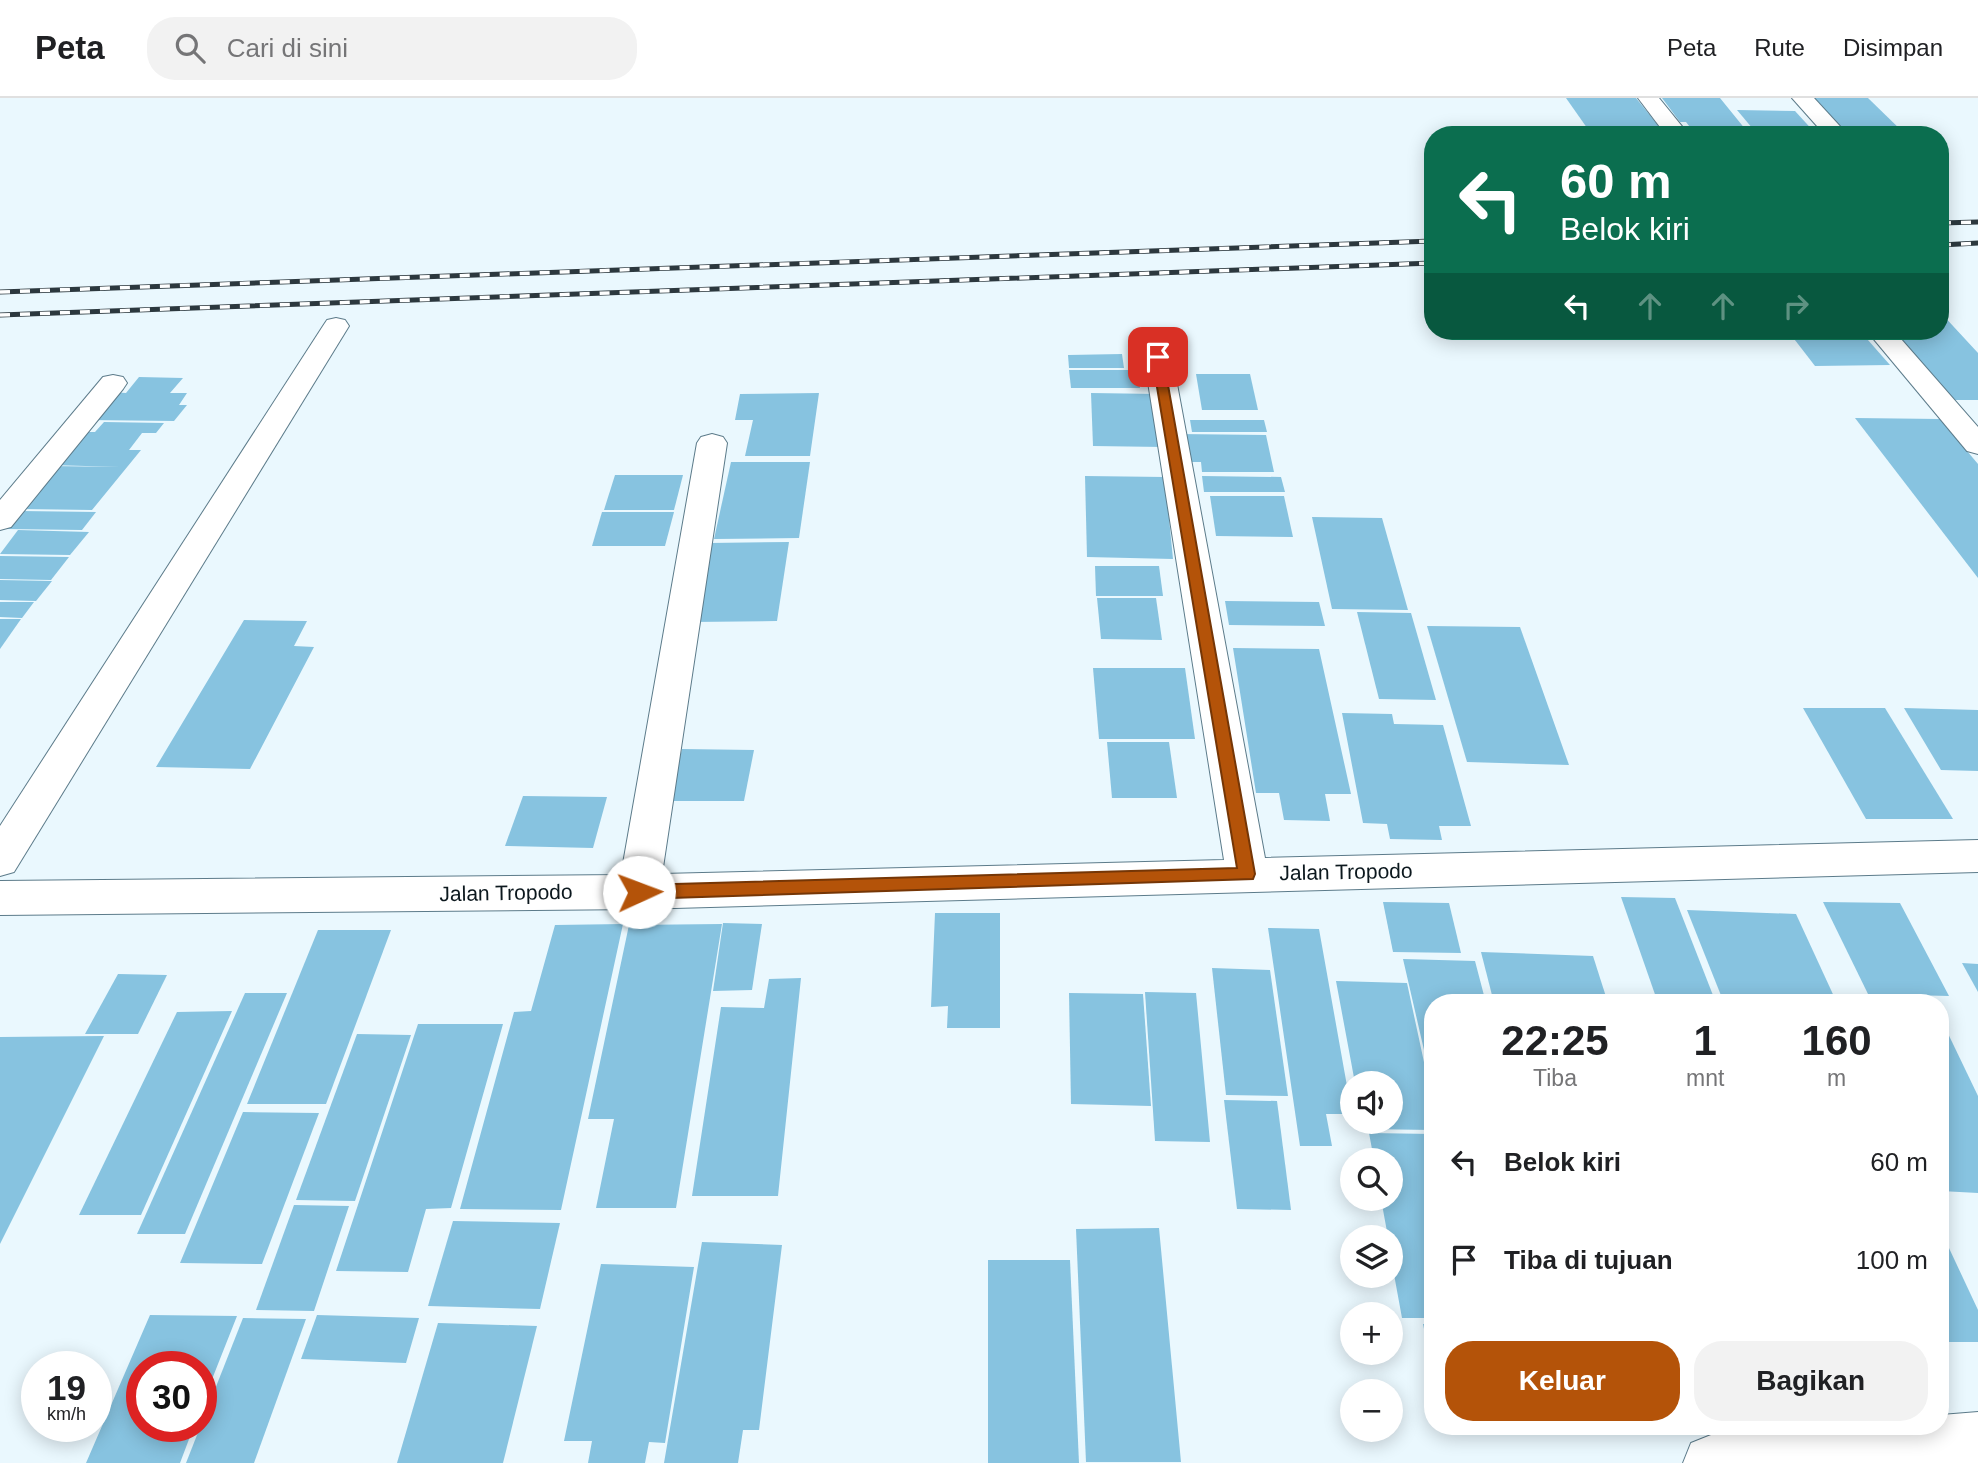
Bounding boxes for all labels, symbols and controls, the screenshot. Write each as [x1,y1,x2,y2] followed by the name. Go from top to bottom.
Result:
[147,17,637,80] search box
[35,29,105,66] text: Peta
[171,29,209,67] icon: search
[227,33,348,63] text: Cari di sini
[1667,34,1716,61] text: Peta
[1754,34,1805,61] text: Rute
[1843,34,1943,61] text: Disimpan
[1445,154,1536,245] icon: left
[1560,154,1672,208] text: 60 m
[1560,211,1690,247] text: Belok kiri
[1558,287,1596,325] icon: left
[1631,287,1669,325] icon: ahead
[1704,287,1742,325] icon: ahead
[1777,287,1815,325] icon: right
[1128,327,1188,387] pin
[1139,338,1177,376] icon: arrive
[602,855,676,929] position arrow
[1279,859,1413,884] street label: Jalan Tropodo
[439,880,573,905] street label: Jalan Tropodo
[1501,1017,1609,1064] text: 22:25
[1693,1017,1717,1064] text: 1
[1802,1017,1872,1064] text: 160
[1533,1065,1577,1091] text: Tiba
[1686,1065,1724,1091] text: mnt
[1827,1065,1846,1091] text: m
[1340,1071,1403,1442] map controls
[1340,1071,1403,1134] button: sound
[1445,1143,1483,1181] icon: left
[1504,1147,1621,1177] text: Belok kiri
[1870,1147,1928,1177] text: 60 m
[1340,1148,1403,1211] button: search
[1340,1225,1403,1288] button: layers
[1445,1241,1483,1279] icon: arrive
[1504,1245,1673,1275] text: Tiba di tujuan
[1856,1245,1928,1275] text: 100 m
[1340,1302,1403,1365] button: +
[1445,1341,1680,1421] button: Keluar
[1694,1341,1928,1421] button: Bagikan
[126,1351,217,1442] speed limit sign: 30
[47,1368,86,1407] text: 19
[1340,1379,1403,1442] button: −
[47,1404,86,1424] text: km/h

